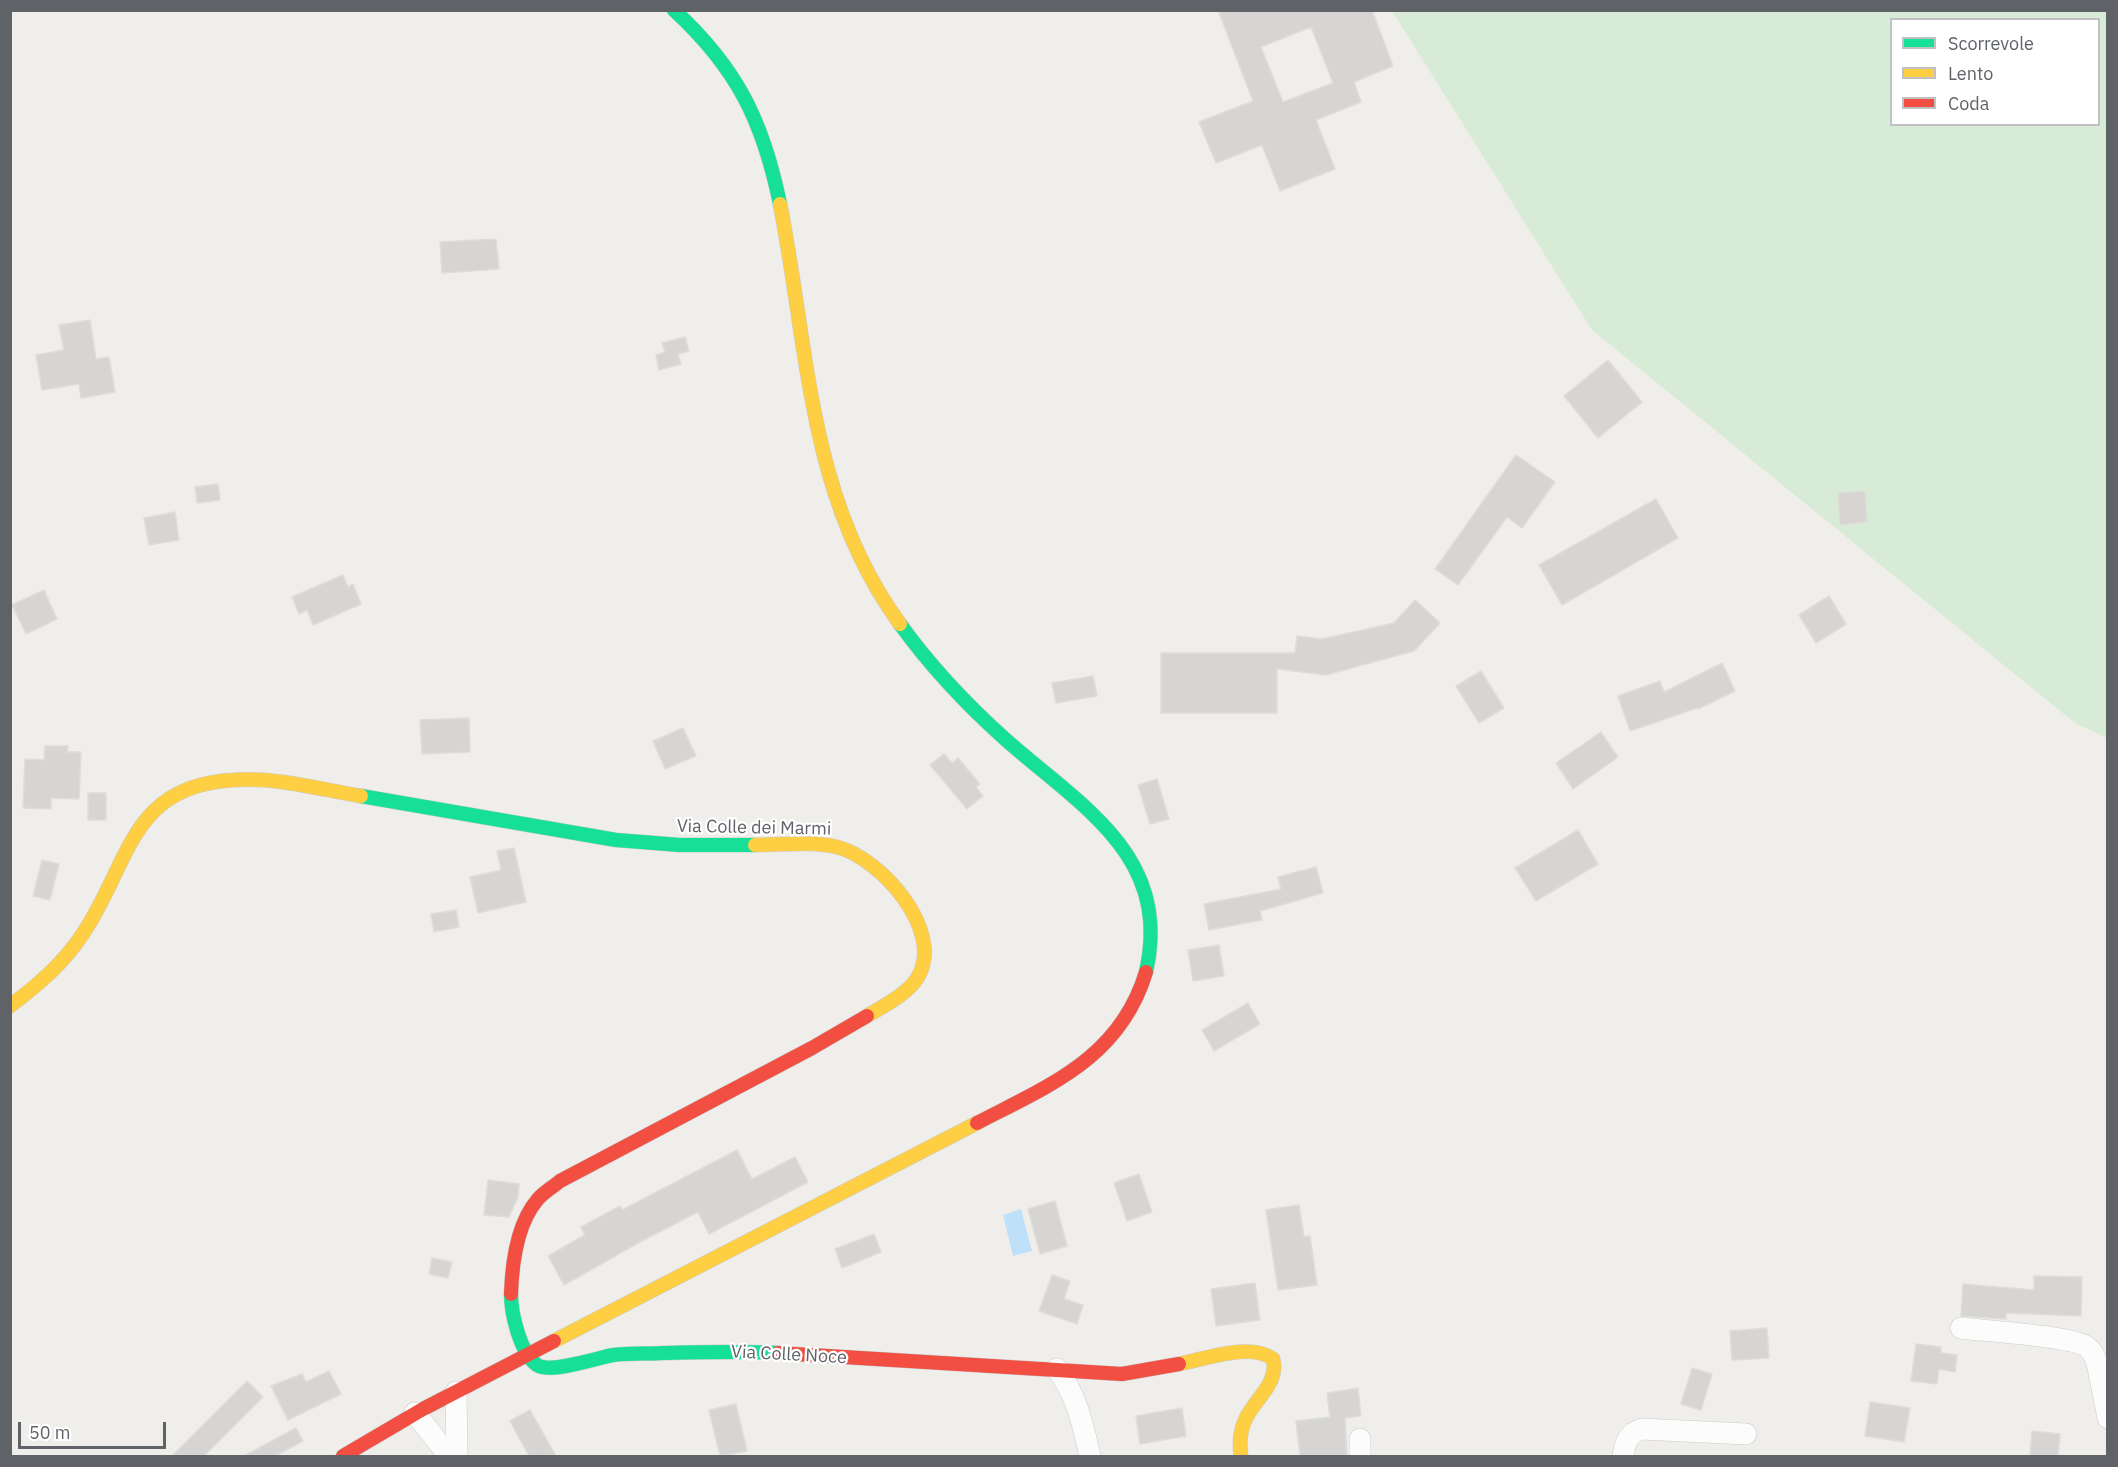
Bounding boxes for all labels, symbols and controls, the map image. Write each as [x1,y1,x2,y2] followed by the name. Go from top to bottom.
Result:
[1890,18,2100,126] legend
[1948,32,2034,55] text: Scorrevole
[1948,62,1993,85] text: Lento
[1948,92,1989,115] text: Coda
[677,816,831,840] street label: Via Colle dei Marmi
[730,1341,848,1369] street label: Via Colle Noce
[21,1410,170,1448] scale bar
[29,1421,71,1444] text: 50 m

